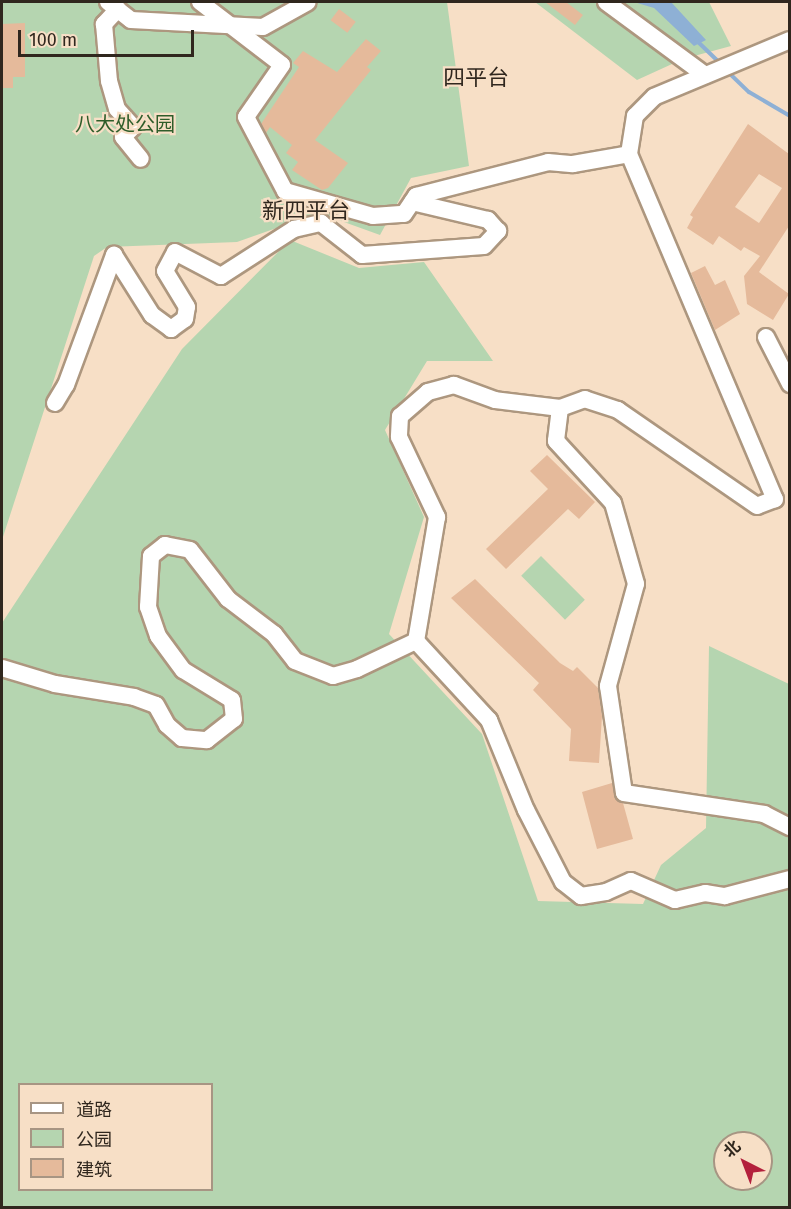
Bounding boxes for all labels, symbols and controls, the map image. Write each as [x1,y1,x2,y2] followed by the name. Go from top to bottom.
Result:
[21,18,196,56] scale bar
[29,29,77,51] text: 100 m
[443,65,509,91] district label: 四平台
[75,112,175,136] park label: 八大处公园
[262,198,350,224] district label: 新四平台
[18,1083,213,1191] legend
[76,1099,112,1121] text: 道路
[76,1129,112,1151] text: 公园
[713,1131,773,1191] north arrow
[720,1136,744,1161] text: 北
[76,1159,112,1181] text: 建筑

